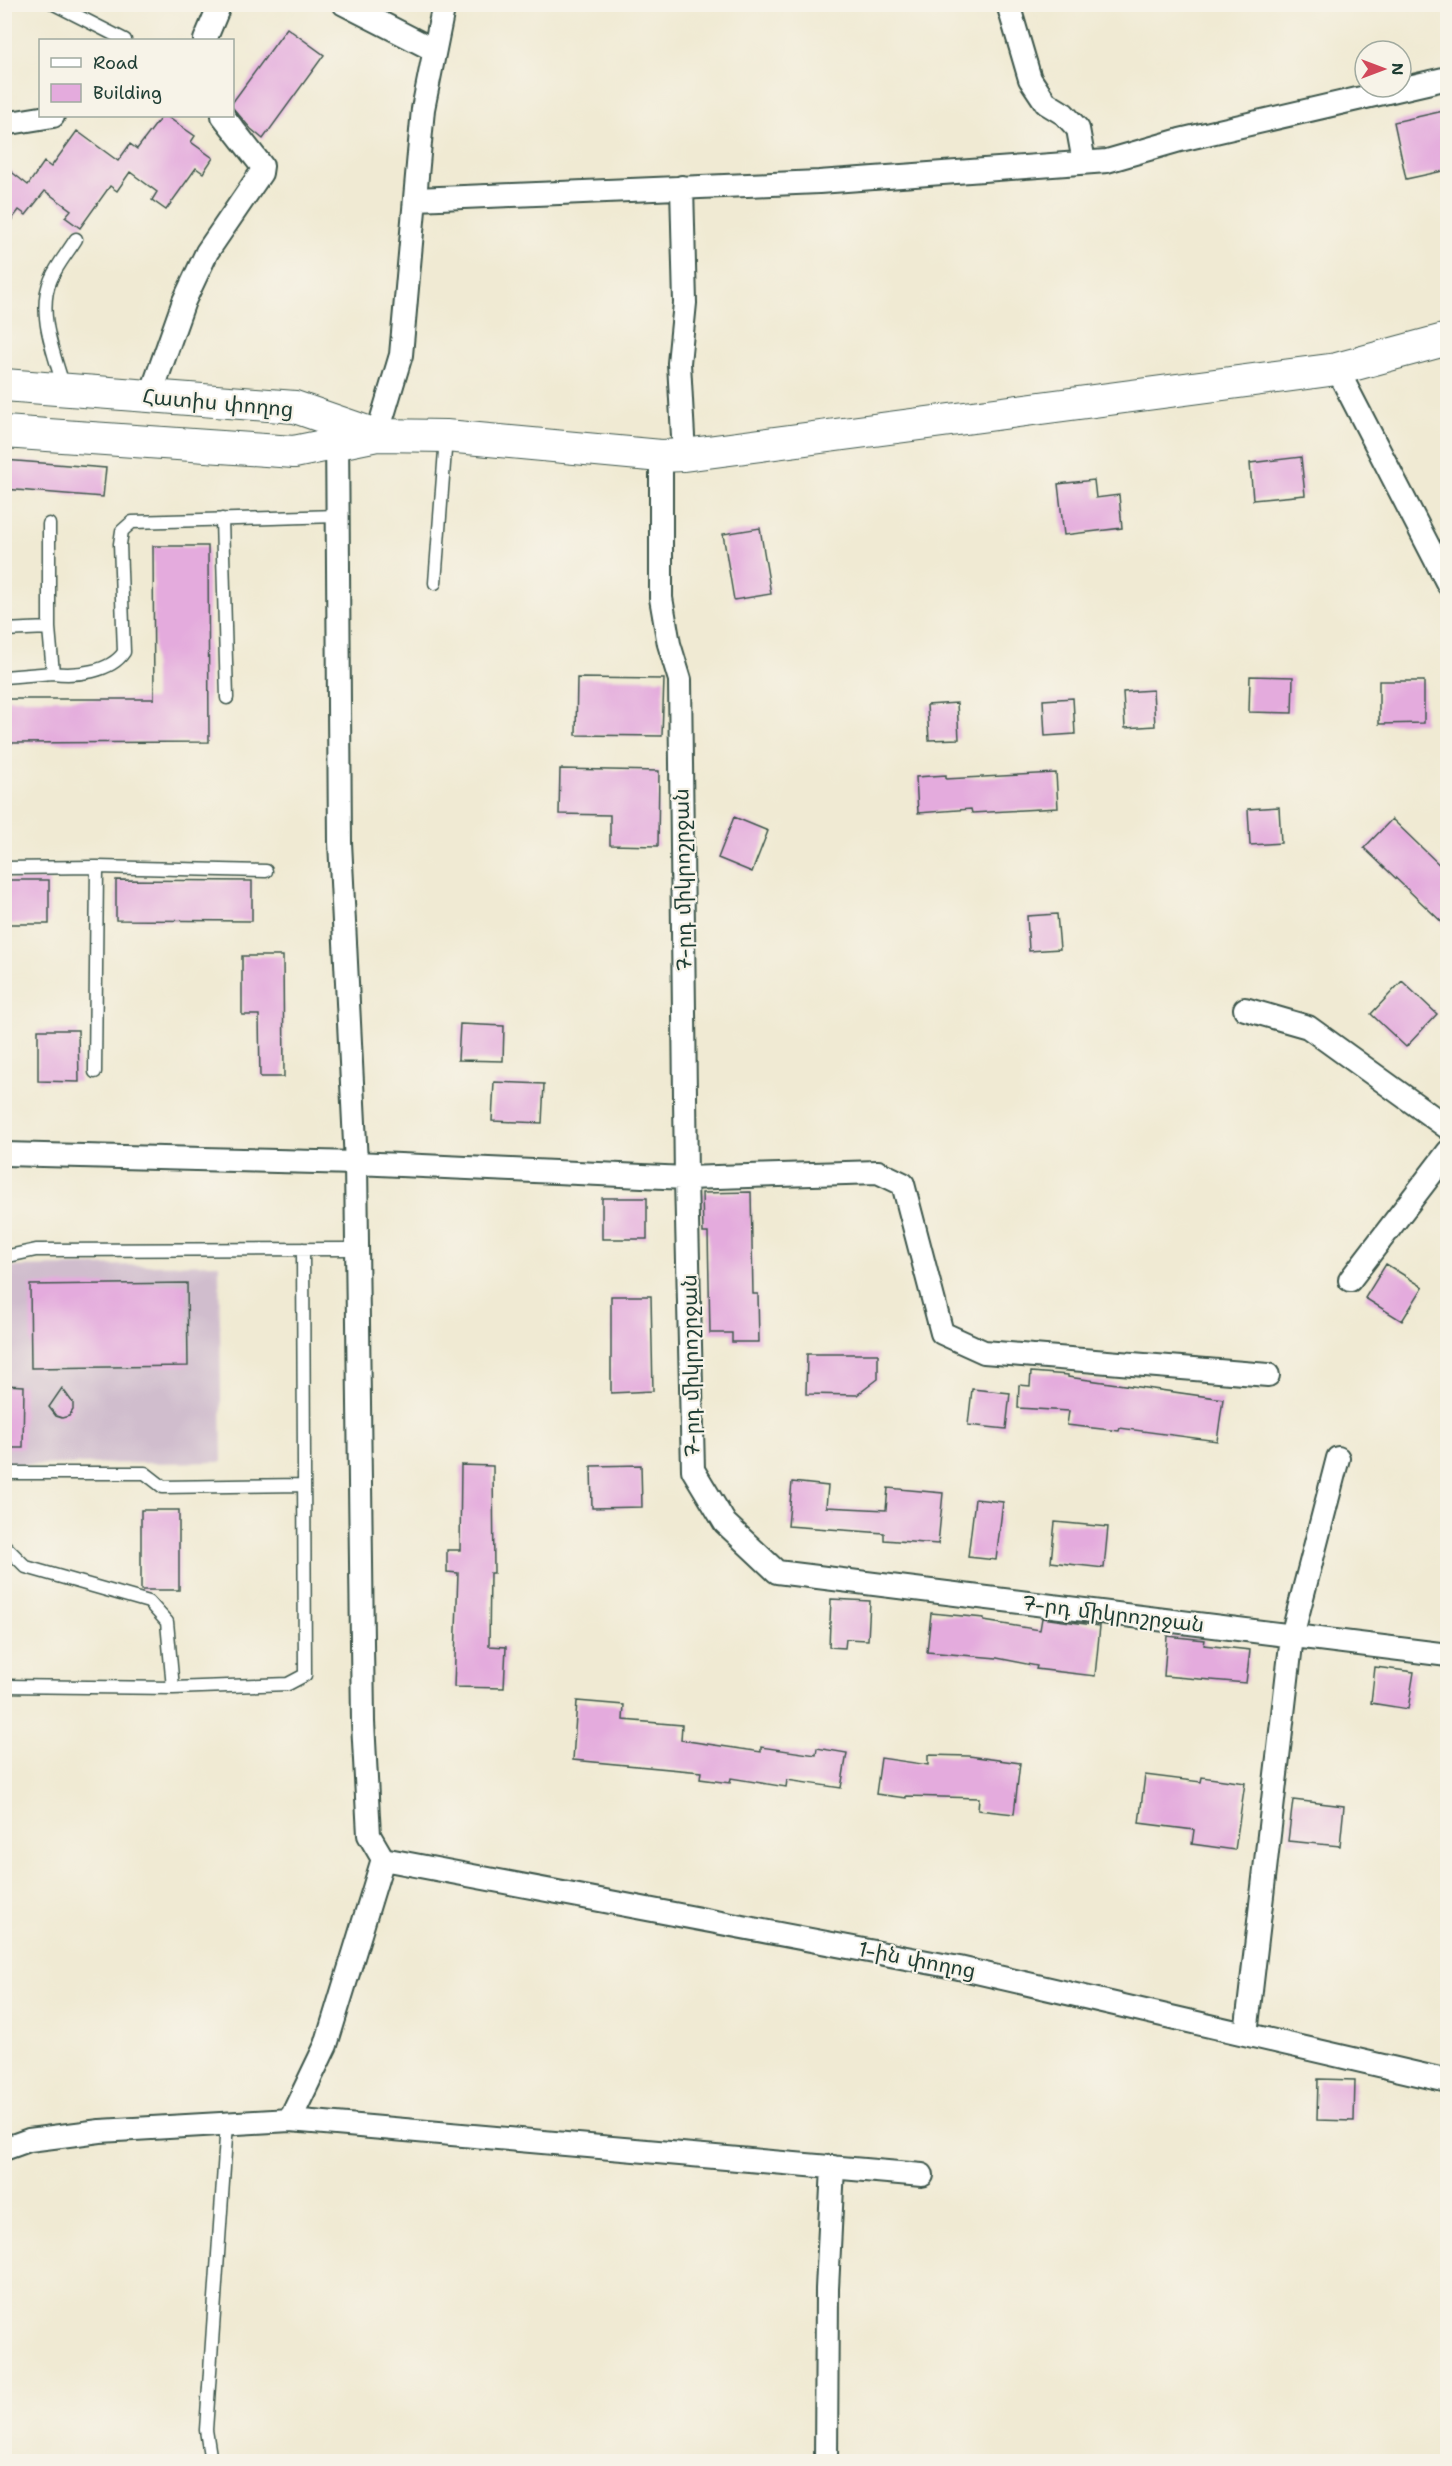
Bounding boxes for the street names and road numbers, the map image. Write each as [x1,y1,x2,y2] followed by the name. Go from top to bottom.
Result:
[141,382,295,424] street label: Հատիս փողոց
[667,788,699,972] street label: 7-րդ միկրոշրջան
[675,1274,707,1458] street label: 7-րդ միկրոշրջան
[1020,1589,1206,1639] street label: 7-րդ միկրոշրջան
[856,1935,978,1985] street label: 1-ին փողոց

